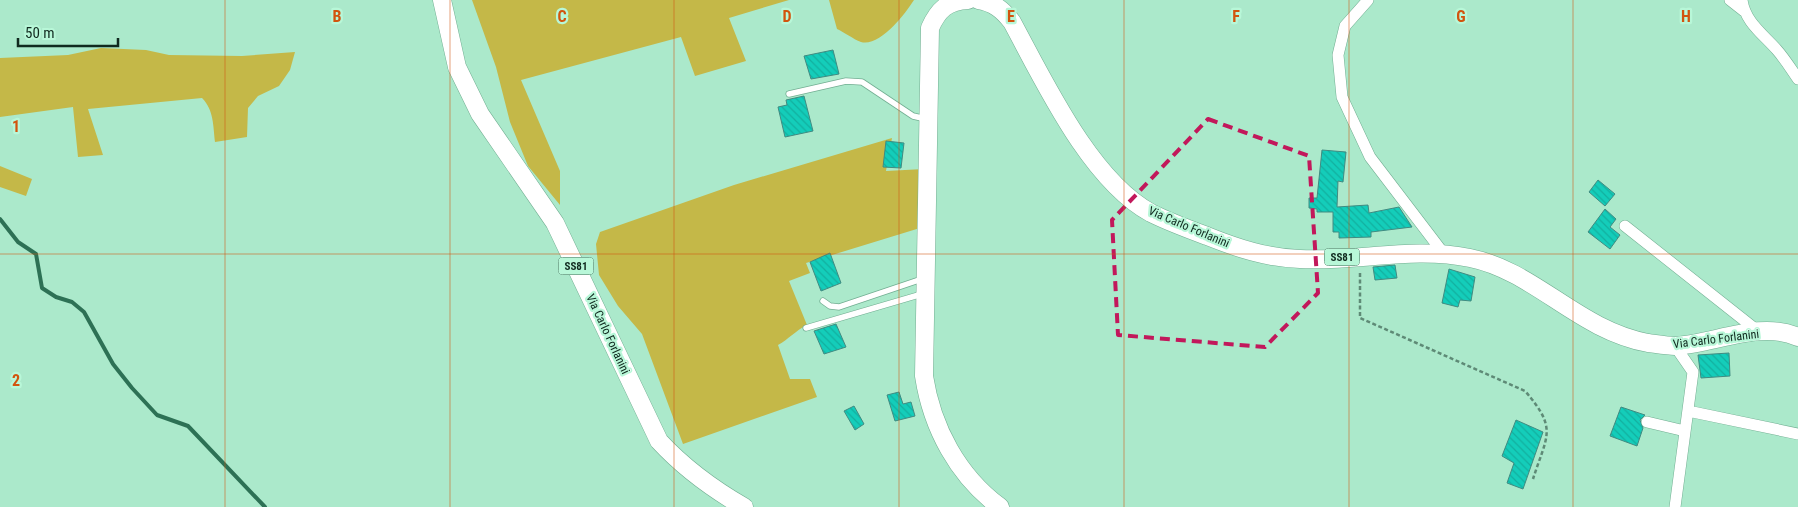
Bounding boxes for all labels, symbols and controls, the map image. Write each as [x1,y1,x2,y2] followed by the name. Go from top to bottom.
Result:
[333,7,342,26] text: B
[557,7,567,26] text: C
[782,7,792,26] text: D
[1007,7,1015,26] text: E
[1232,7,1240,26] text: F
[1456,7,1466,26] text: G
[1681,7,1691,26] text: H
[18,15,118,47] scale bar
[25,24,55,42] text: 50 m
[12,117,20,136] text: 1
[1146,204,1232,250] street label: Via Carlo Forlanini
[1324,248,1360,266] road number: SS81
[558,258,594,274] road number: SS81
[583,292,633,376] street label: Via Carlo Forlanini
[1672,327,1760,351] street label: Via Carlo Forlanini
[12,371,20,390] text: 2

